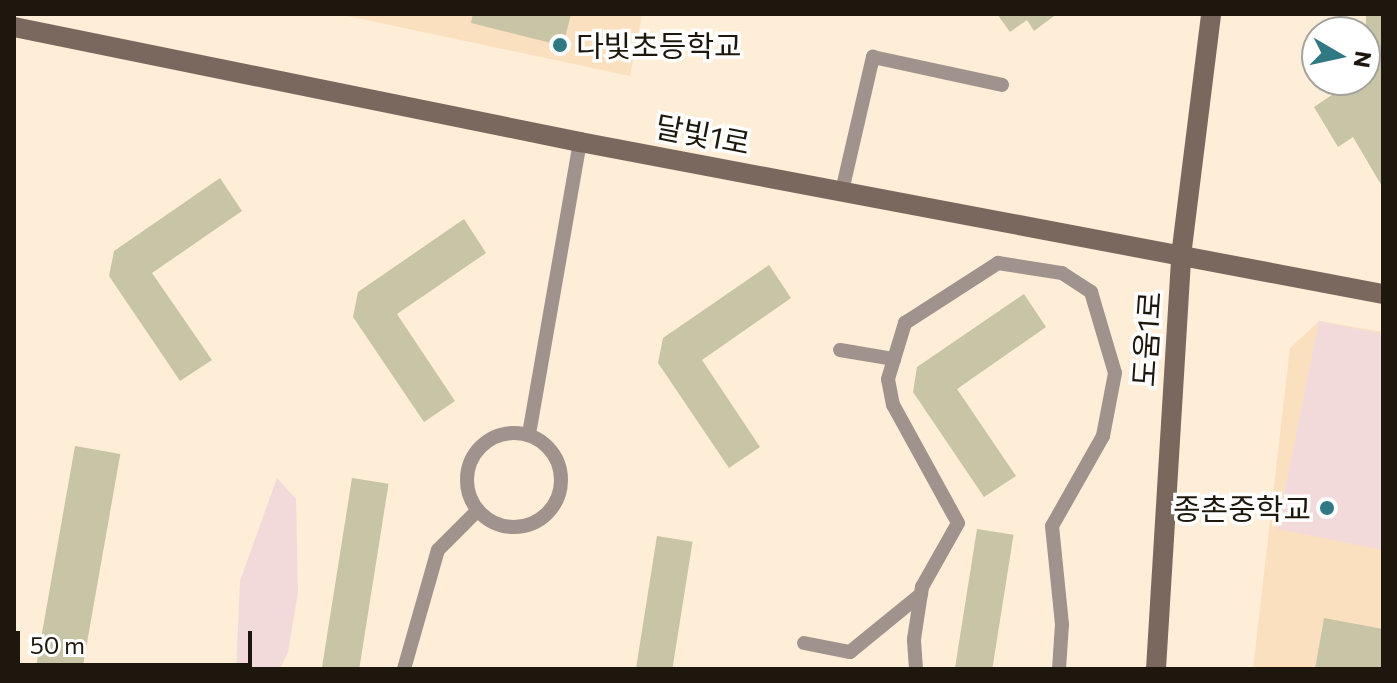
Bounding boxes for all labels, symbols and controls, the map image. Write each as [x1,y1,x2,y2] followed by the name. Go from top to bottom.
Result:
[1301,16,1381,96] north arrow
[576,27,742,63] place label: 다빛초등학교
[551,36,569,54] marker: 다빛초등학교
[1349,49,1378,70] text: N
[653,107,753,161] street label: 달빛1로
[1125,290,1167,388] street label: 도움1로
[1173,490,1311,526] place label: 종촌중학교
[1318,499,1336,517] marker: 종촌중학교
[20,615,256,665] scale bar
[30,630,85,659] text: 50 m

